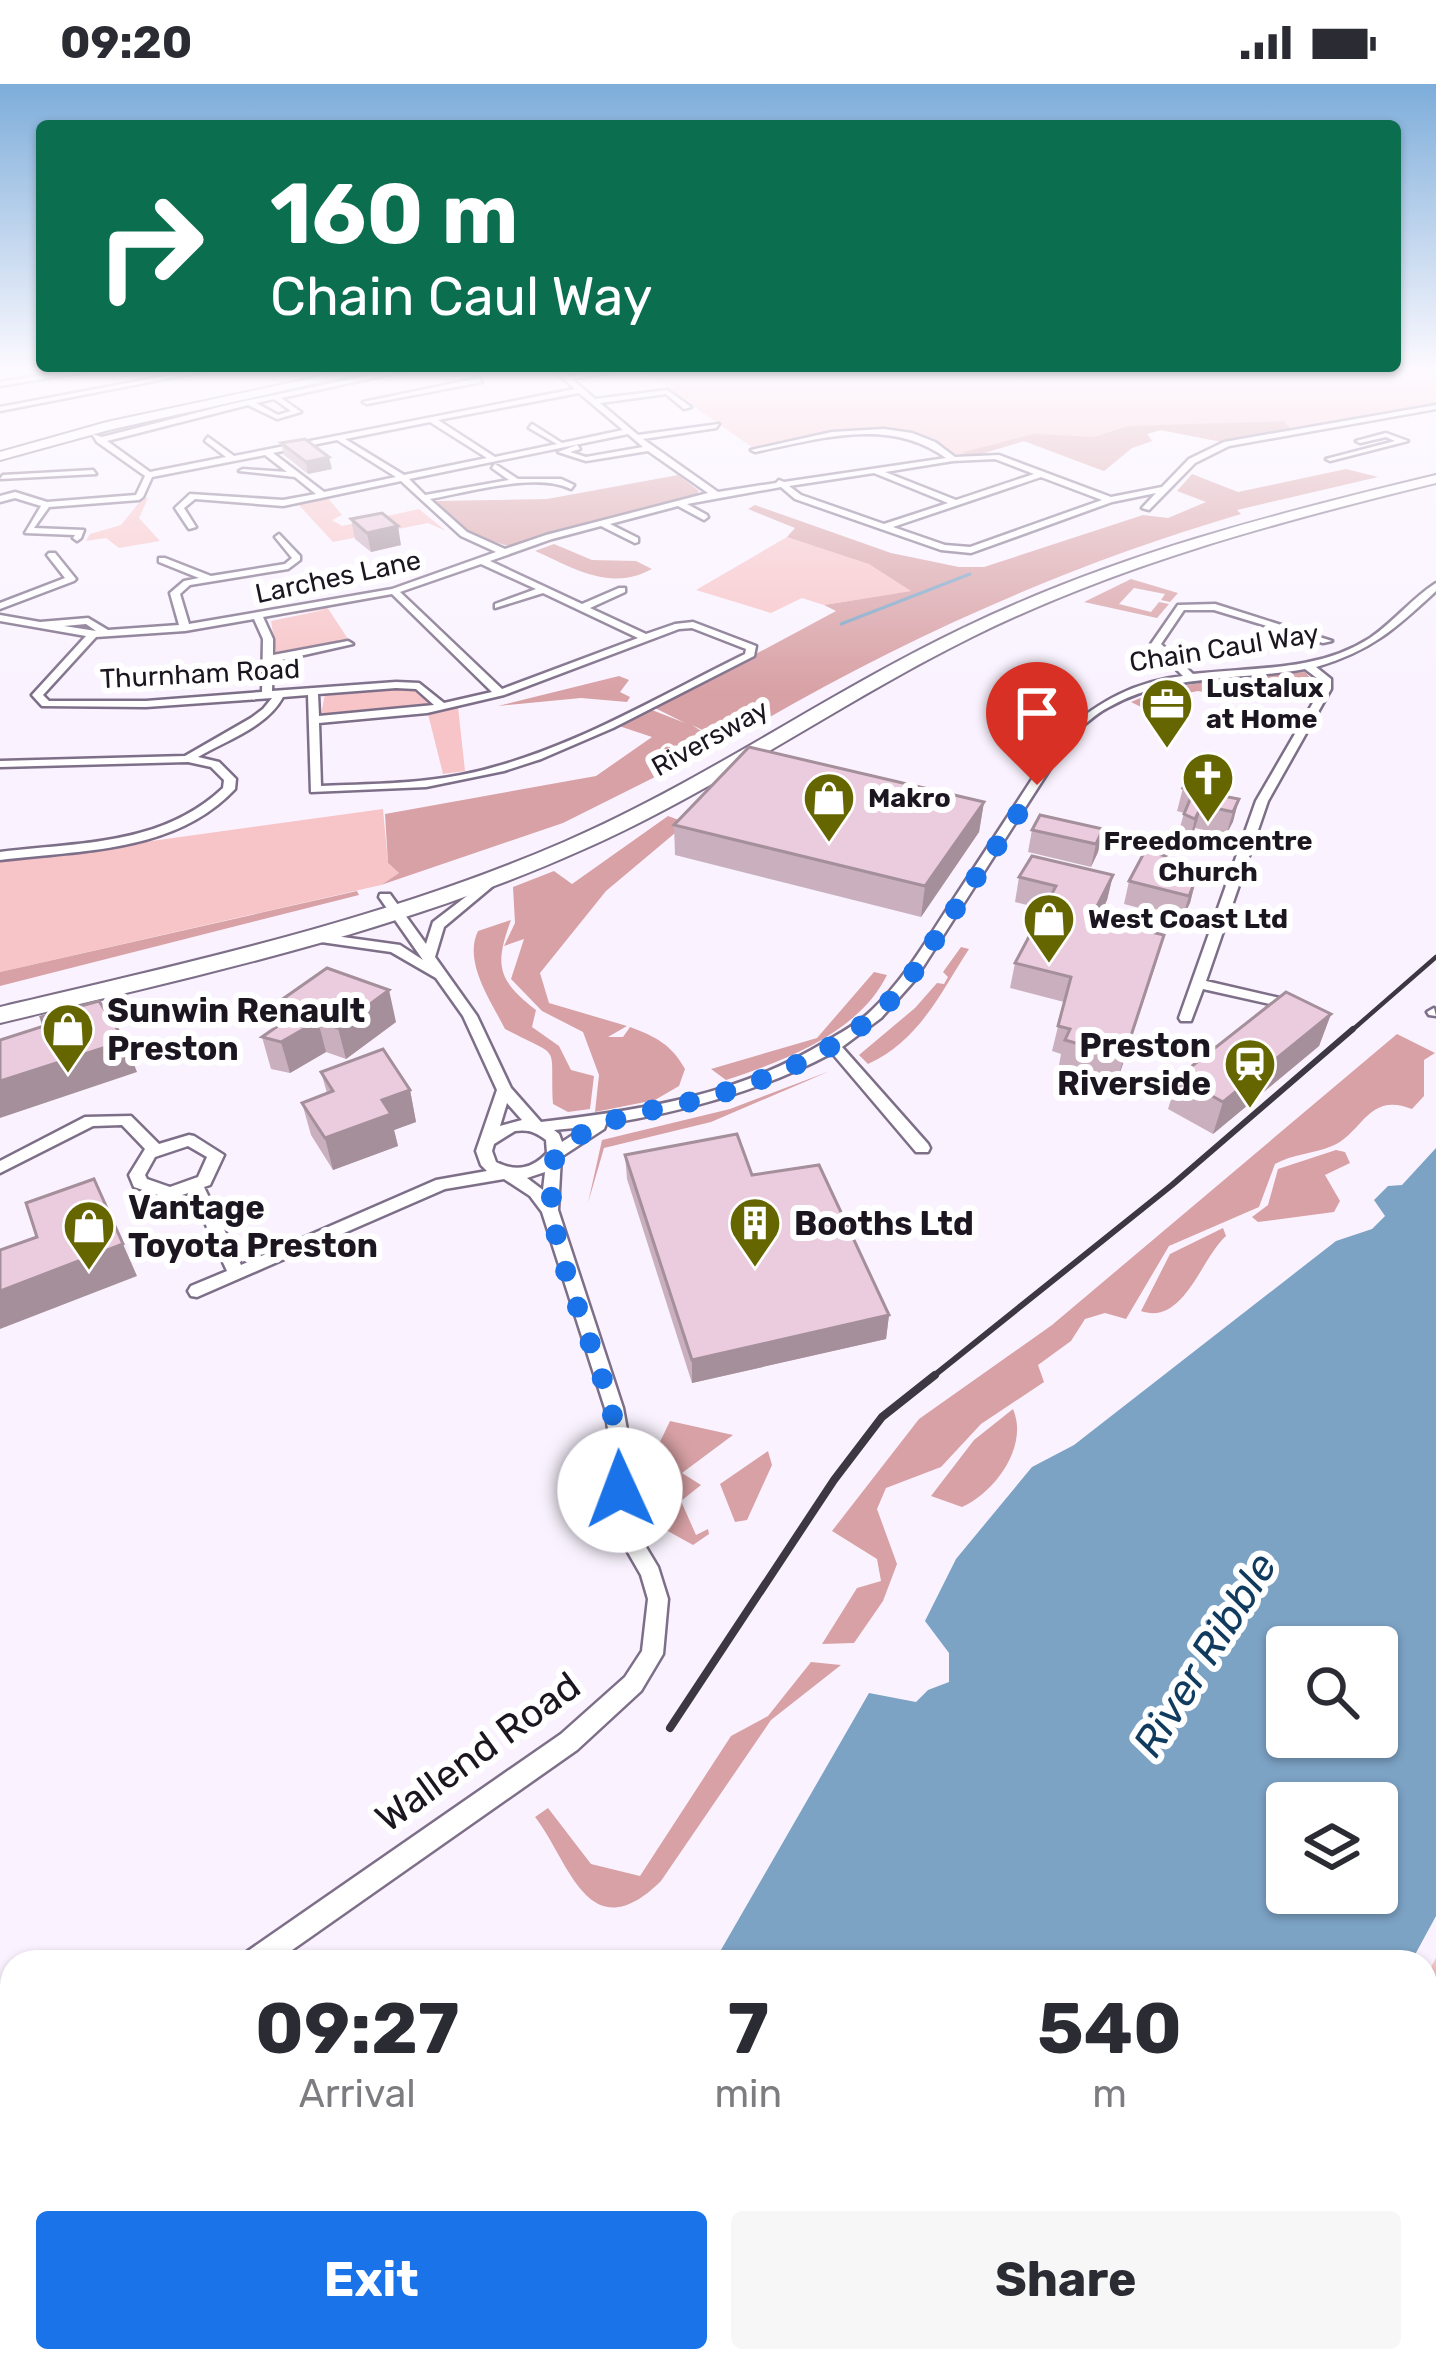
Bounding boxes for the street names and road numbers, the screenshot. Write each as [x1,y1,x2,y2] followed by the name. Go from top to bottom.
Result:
[252,544,424,610] street label: Larches Lane
[1127,617,1321,679] street label: Chain Caul Way
[99,653,301,695] street label: Thurnham Road
[646,693,774,783] street label: Riversway
[367,1662,589,1842] street label: Wallend Road

